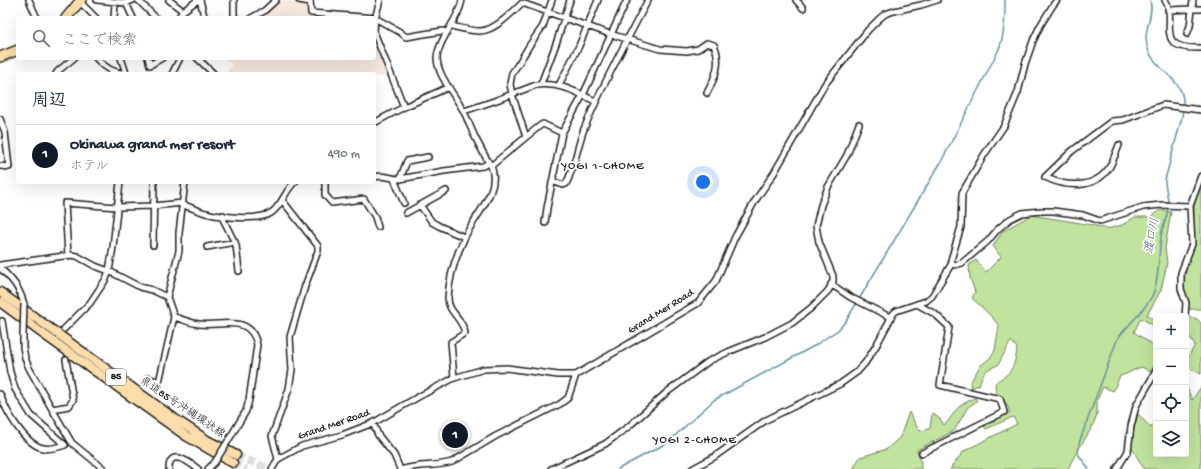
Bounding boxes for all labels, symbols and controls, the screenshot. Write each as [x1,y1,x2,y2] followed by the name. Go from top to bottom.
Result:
[16,16,376,60] search box
[30,27,52,49] icon: search
[62,32,137,50] text: ここで検索
[32,92,66,112] text: 周辺
[70,136,235,154] text: Okinawa grand mer resort
[42,147,48,162] text: 1
[328,147,360,162] text: 490 m
[70,159,108,174] text: ホテル
[560,160,645,174] district label: YOGI 1-CHOME
[693,172,713,192] your location
[1142,217,1163,255] water label: 渡口川
[626,286,697,337] street label: Grand Mer Road
[1153,313,1189,457] map controls
[1153,313,1189,349] button: +
[1153,349,1189,385] button: −
[106,369,126,385] road number: 85
[137,374,227,441] street label: 県道85号沖縄環状線
[1153,385,1189,421] button: locate
[297,407,373,443] street label: Grand Mer Road
[442,420,468,450] pin: 1
[1153,421,1189,457] button: layers
[652,434,737,448] district label: YOGI 2-CHOME

